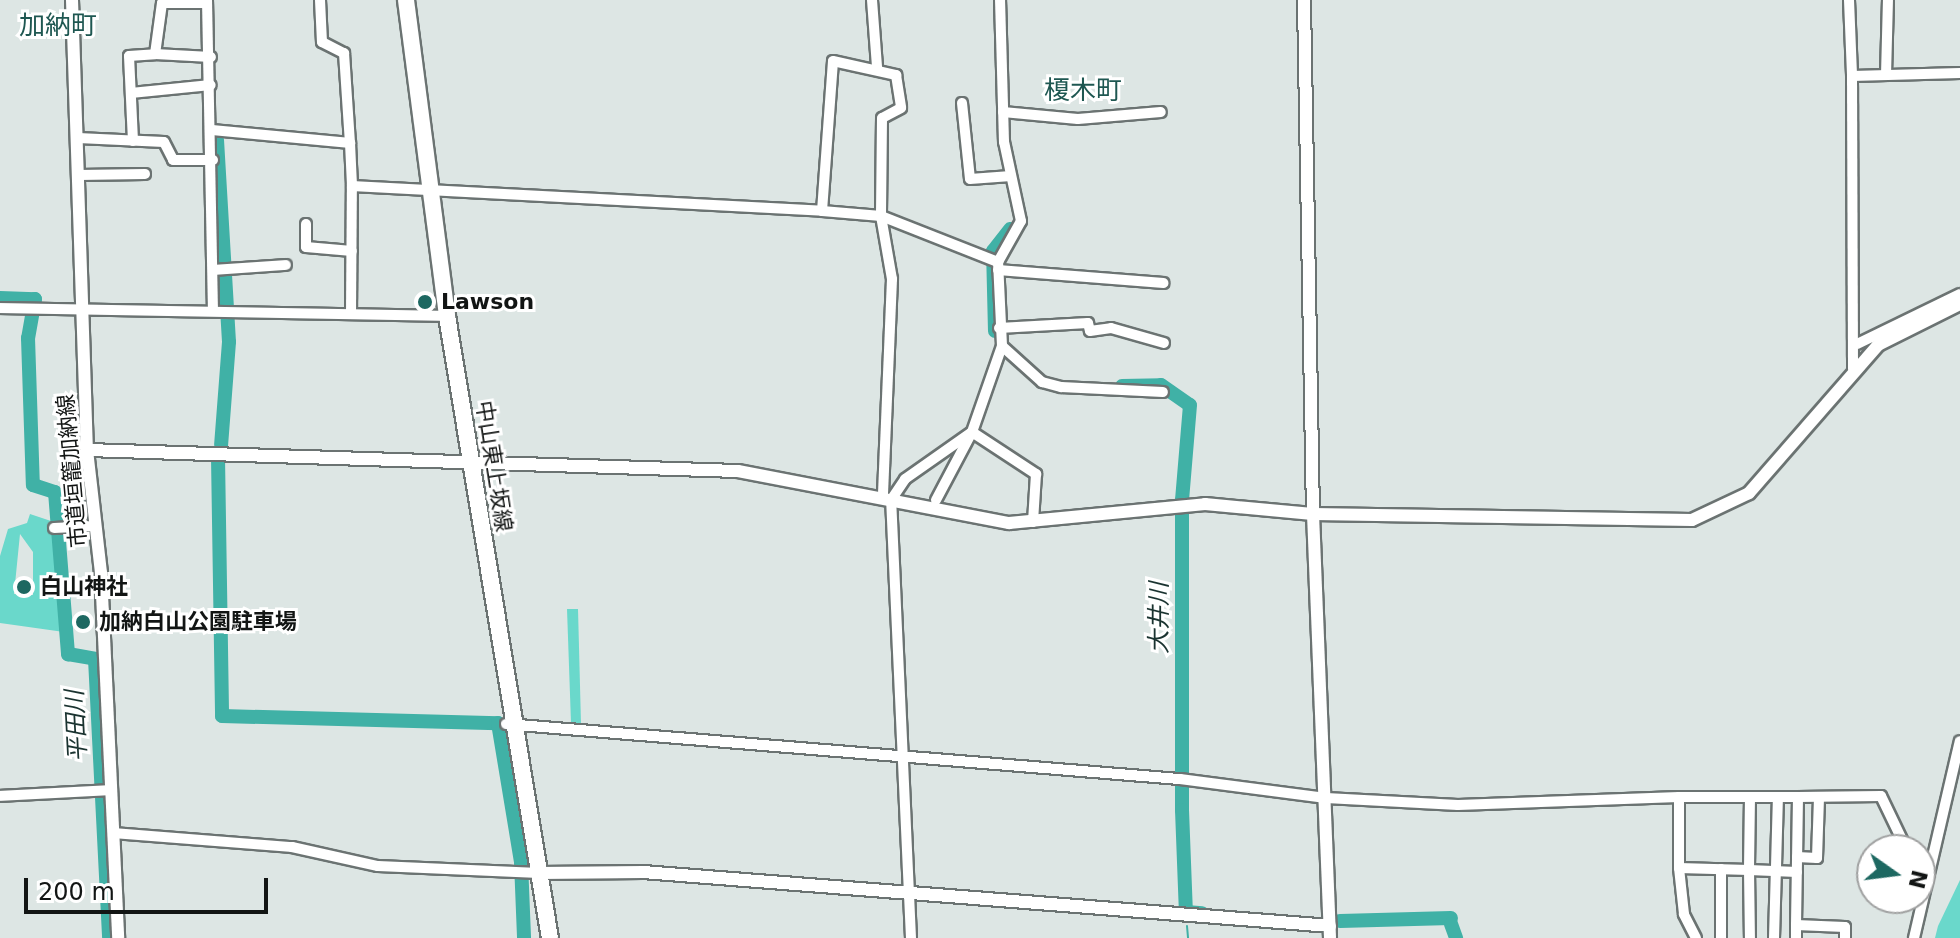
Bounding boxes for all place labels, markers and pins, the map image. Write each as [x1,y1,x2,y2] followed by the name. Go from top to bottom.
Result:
[441,289,534,315] place label: Lawson
[416,293,434,311] marker: Lawson
[40,574,128,600] place label: 白山神社
[15,578,33,596] marker: 白山神社
[99,609,297,635] place label: 加納白山公園駐車場
[74,613,92,631] marker: 加納白山公園駐車場

